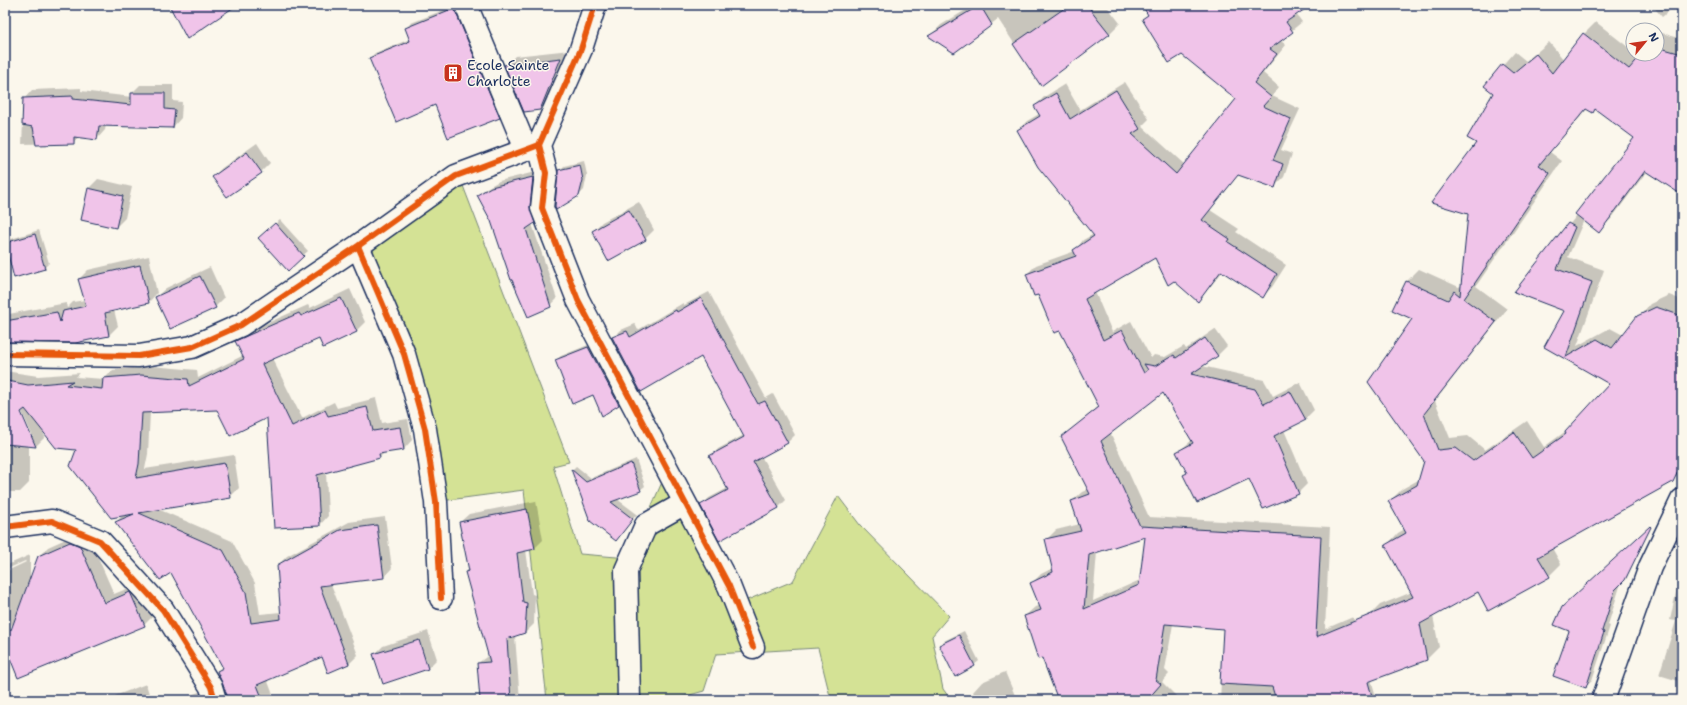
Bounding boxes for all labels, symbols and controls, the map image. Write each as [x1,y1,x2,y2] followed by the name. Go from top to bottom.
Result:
[1625,22,1665,62] north arrow
[1645,30,1662,45] text: N
[467,56,550,90] place label: Ecole Sainte Charlotte
[442,62,464,84] building icon: Ecole Sainte Charlotte

